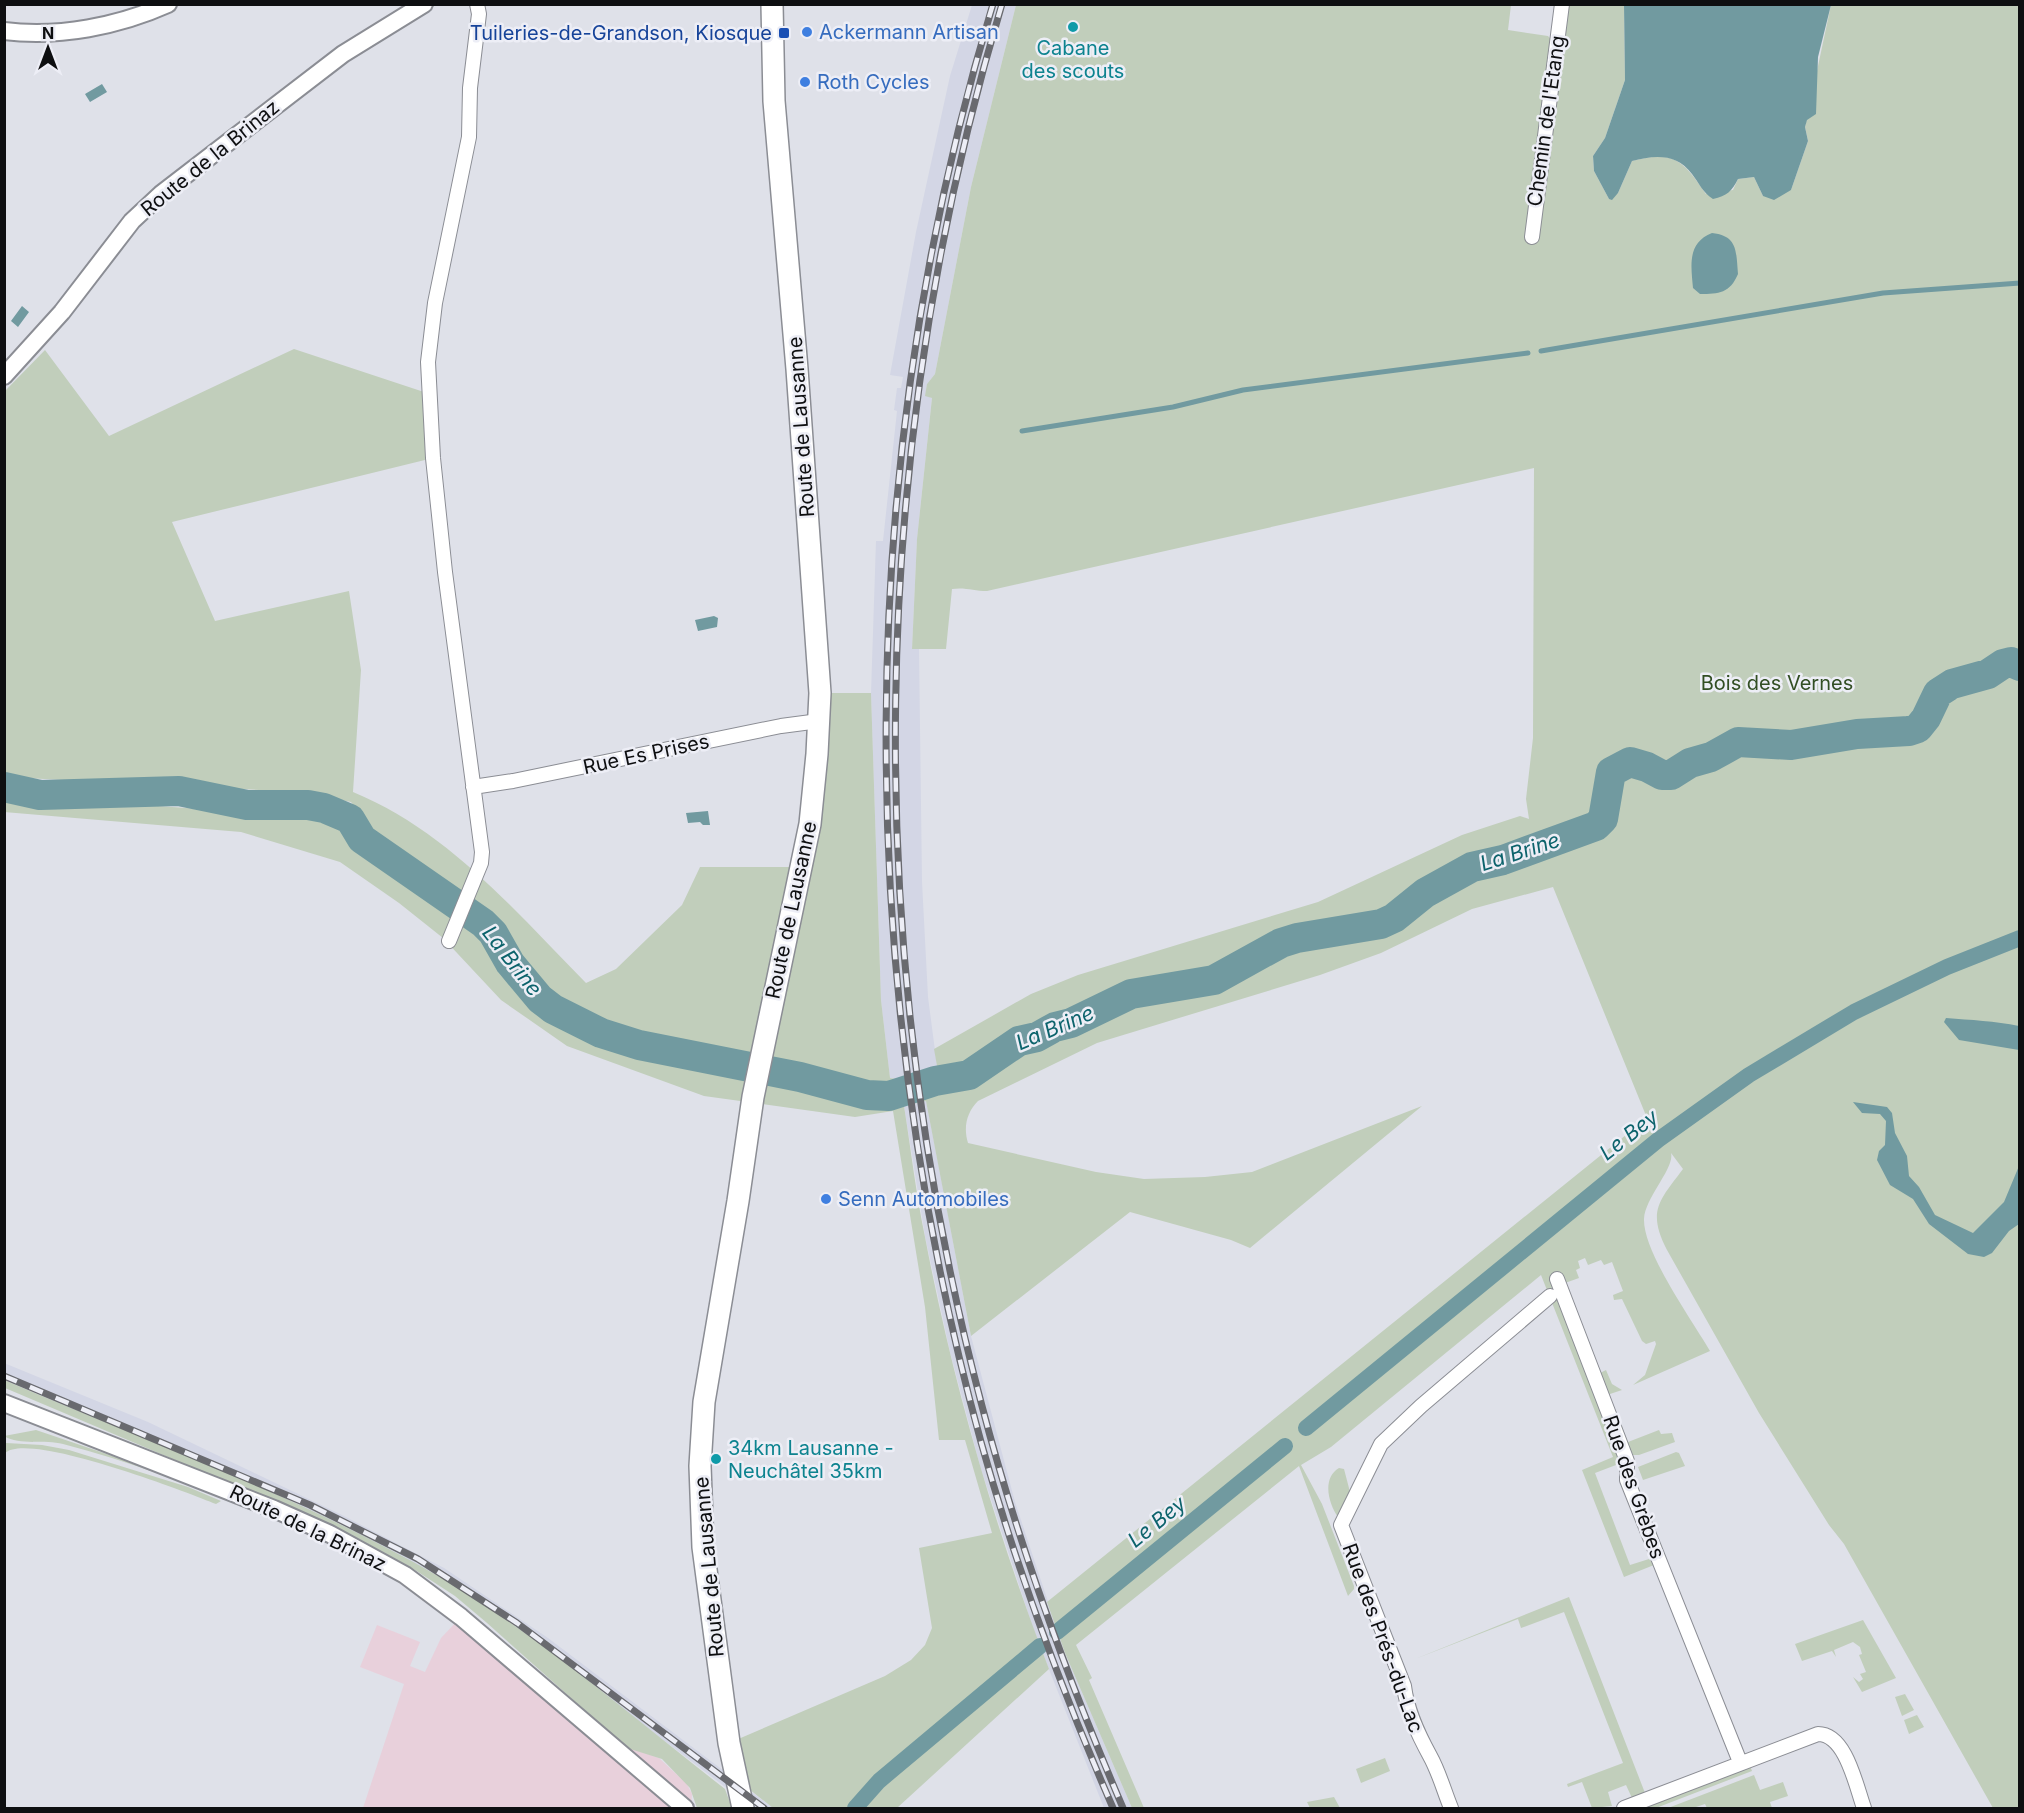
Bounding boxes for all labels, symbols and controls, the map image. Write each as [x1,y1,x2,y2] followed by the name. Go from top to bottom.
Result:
[18,18,78,78] north arrow
[819,20,999,44] place label: Ackermann Artisan
[1066,20,1080,34] marker: Cabane des scouts
[470,21,772,45] place label: Tuileries-de-Grandson, Kiosque
[42,23,54,43] text: N
[800,25,814,39] marker: Ackermann Artisan
[777,26,791,40] marker: Tuileries-de-Grandson, Kiosque
[1522,34,1570,208] street label: Chemin de l'Etang
[1022,36,1124,83] place label: Cabane des scouts
[817,70,930,94] place label: Roth Cycles
[798,75,812,89] marker: Roth Cycles
[136,95,284,221] street label: Route de la Brinaz
[783,336,819,518] street label: Route de Lausanne
[1701,671,1853,695] park label: Bois des Vernes
[581,729,711,779] street label: Rue Es Prises
[760,819,822,1001] street label: Route de Lausanne
[1477,827,1563,876] water label: La Brine
[477,921,548,1001] water label: La Brine
[1012,1000,1098,1055] water label: La Brine
[1595,1103,1664,1165] water label: Le Bey
[838,1187,1009,1211] place label: Senn Automobiles
[819,1192,833,1206] marker: Senn Automobiles
[1598,1412,1670,1562] street label: Rue des Grèbes
[728,1436,894,1483] place label: 34km Lausanne - Neuchâtel 35km
[709,1452,723,1466] marker: 34km Lausanne - Neuchâtel 35km
[689,1476,729,1658] street label: Route de Lausanne
[226,1480,390,1576] street label: Route de la Brinaz
[1123,1490,1192,1552] water label: Le Bey
[1338,1540,1428,1736] street label: Rue des Prés-du-Lac

